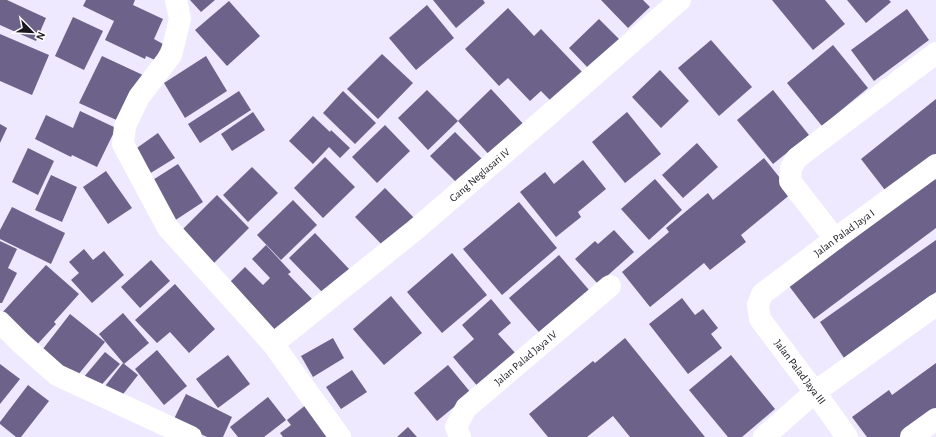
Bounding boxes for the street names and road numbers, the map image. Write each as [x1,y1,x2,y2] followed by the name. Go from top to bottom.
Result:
[447,145,512,204] street label: Gang Neglasari IV
[812,207,876,258] street label: Jalan Palad Jaya I
[492,328,559,387] street label: Jalan Palad Jaya IV
[772,338,828,406] street label: Jalan Palad Jaya III

